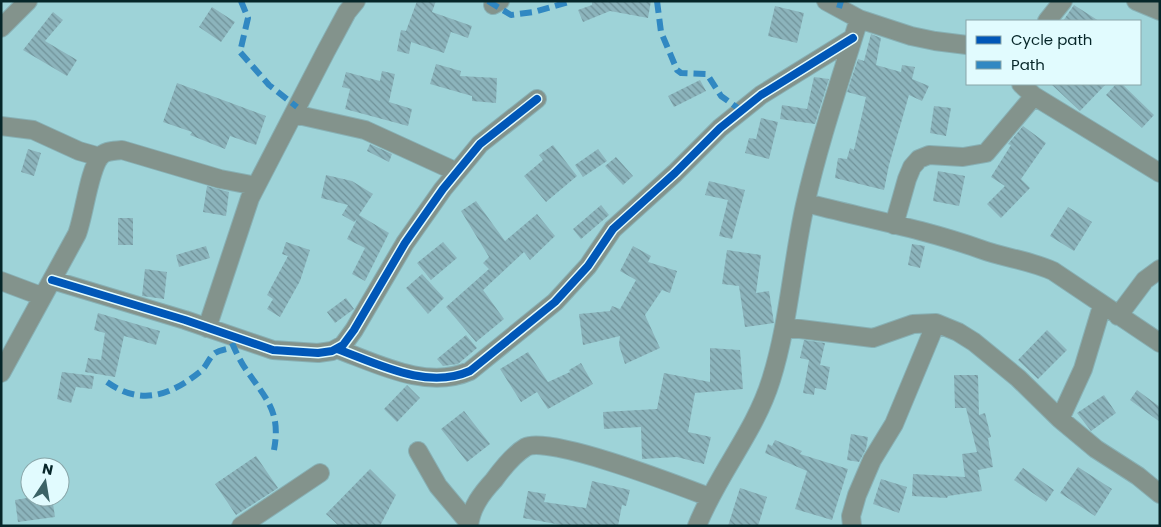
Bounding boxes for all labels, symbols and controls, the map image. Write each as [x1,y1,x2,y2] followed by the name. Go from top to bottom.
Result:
[966,20,1141,85] legend
[1011,29,1092,50] text: Cycle path
[1011,54,1045,75] text: Path
[20,457,70,507] north arrow
[40,458,55,480] text: N

